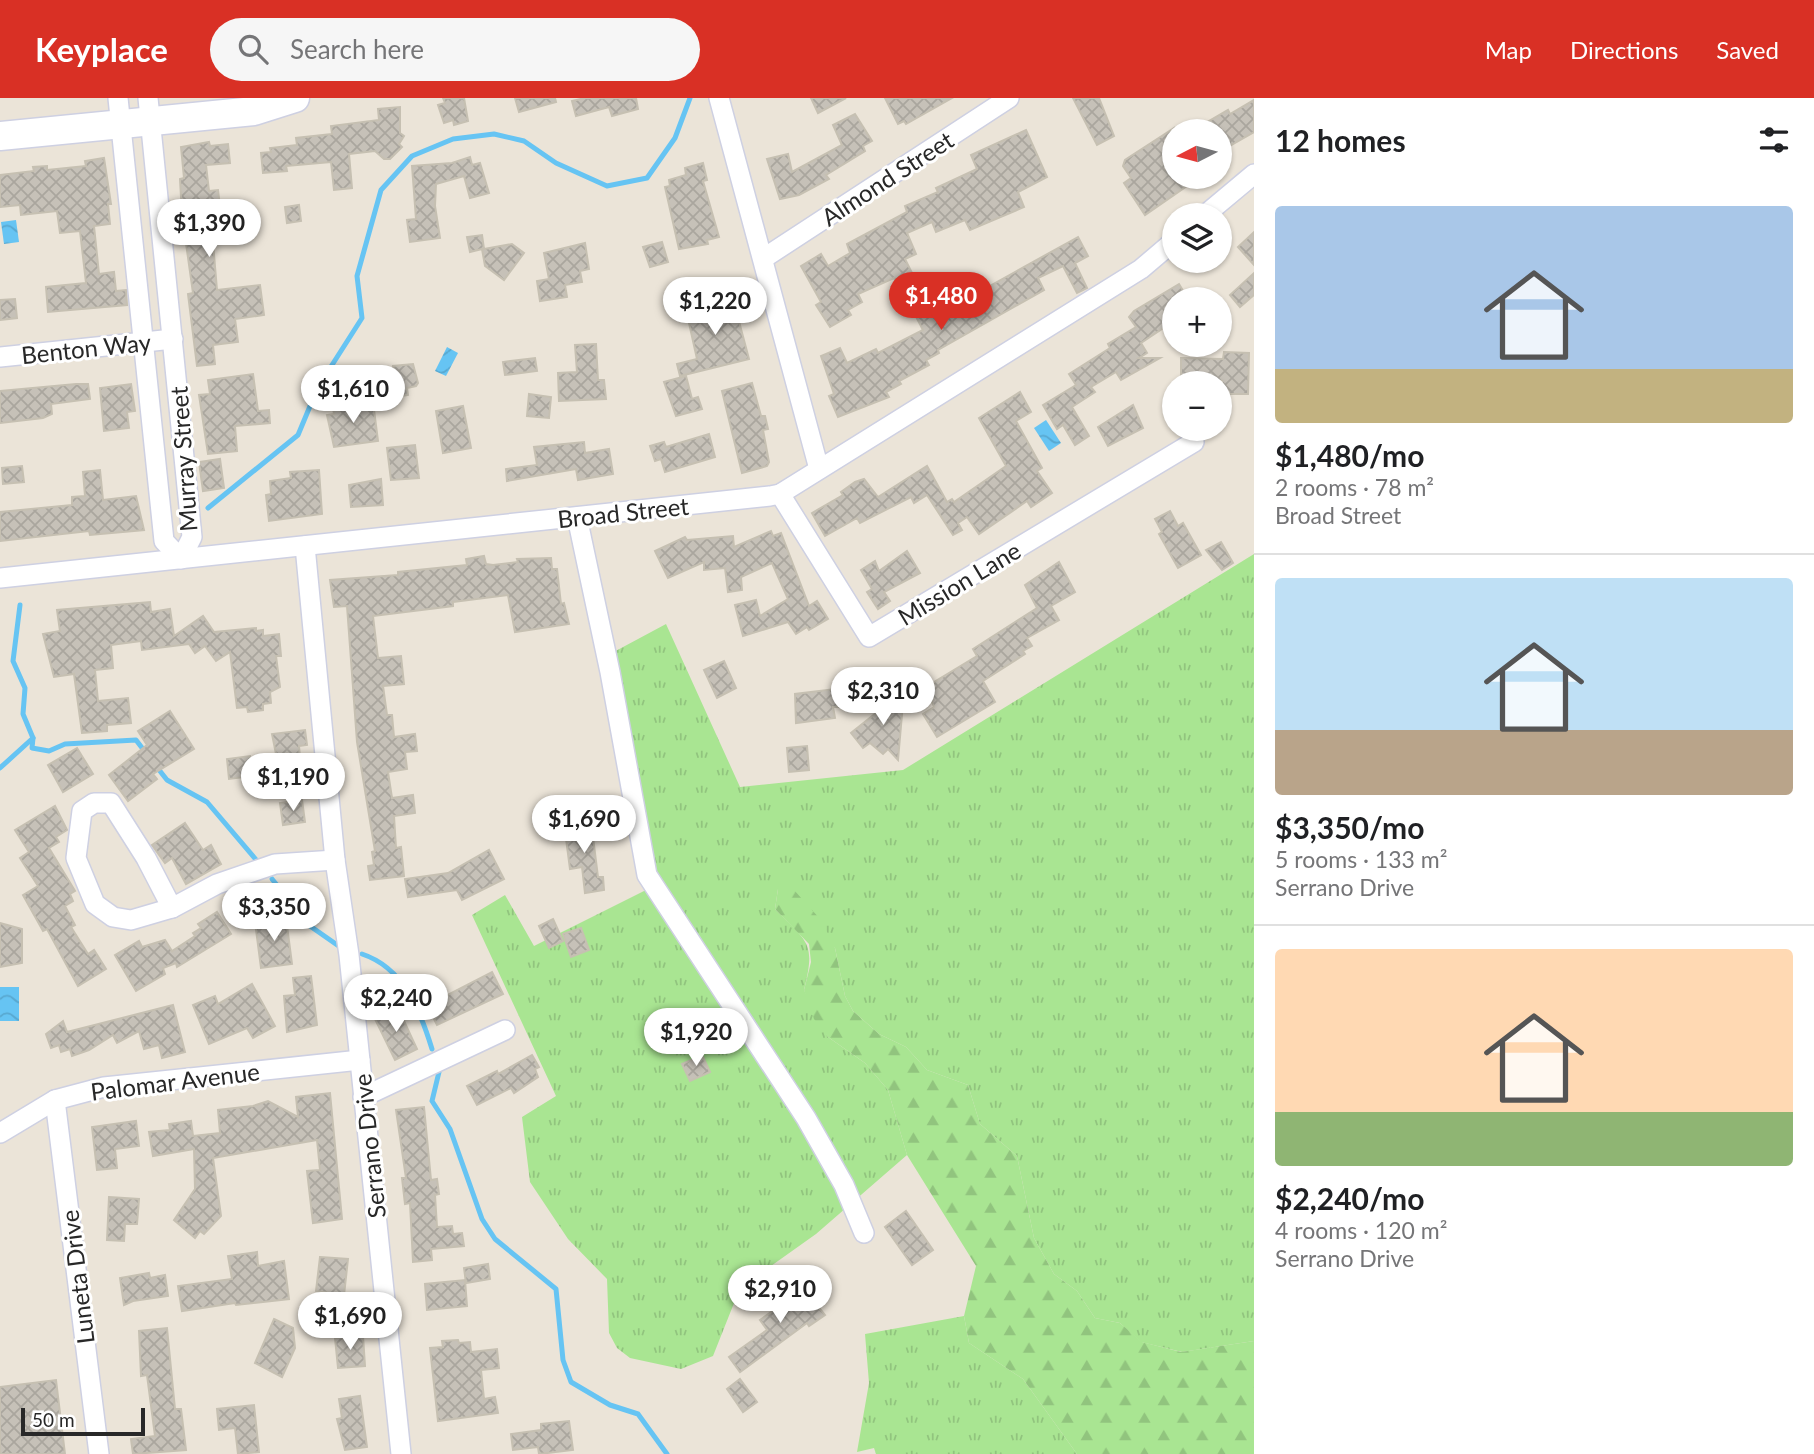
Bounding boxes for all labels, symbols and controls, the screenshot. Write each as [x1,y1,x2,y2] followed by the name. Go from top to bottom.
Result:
[210,18,700,81] search box
[35,29,168,69] text: Keyplace
[234,30,272,68] icon: search
[290,33,424,65] text: Search here
[1485,35,1532,64] text: Map
[1570,35,1678,64] text: Directions
[1716,35,1779,64] text: Saved
[1162,119,1232,189] north arrow
[1162,119,1232,441] map controls
[1755,121,1793,159] icon: filters
[1275,122,1406,158] text: 12 homes
[816,124,959,231] street label: Almond Street
[152,200,266,259] pin: $1,390
[1162,203,1232,273] button: layers
[173,208,245,236] text: $1,390
[1471,252,1597,378] icon: home
[884,272,998,332] pin: $1,480
[658,278,772,337] pin: $1,220
[905,281,977,309] text: $1,480
[679,286,751,314] text: $1,220
[1162,287,1232,357] button: +
[20,327,153,369] street label: Benton Way
[296,366,410,425] pin: $1,610
[1162,371,1232,441] button: −
[317,374,389,402] text: $1,610
[163,385,203,533] street label: Murray Street
[1275,437,1424,473] text: $1,480/mo
[1275,473,1434,501] text: 2 rooms · 78 m²
[556,491,690,533] street label: Broad Street
[1275,501,1401,529] text: Broad Street
[892,535,1026,631] street label: Mission Lane
[1471,624,1597,750] icon: home
[826,668,940,727] pin: $2,310
[847,676,919,704] text: $2,310
[236,754,350,813] pin: $1,190
[257,762,329,790] text: $1,190
[527,796,641,855] pin: $1,690
[548,804,620,832] text: $1,690
[1275,809,1424,845] text: $3,350/mo
[1275,845,1447,873] text: 5 rooms · 133 m²
[1275,873,1414,901] text: Serrano Drive
[217,884,331,943] pin: $3,350
[238,892,310,920] text: $3,350
[339,974,453,1034] pin: $2,240
[360,983,432,1011] text: $2,240
[1471,995,1597,1121] icon: home
[639,1009,753,1068] pin: $1,920
[660,1017,732,1045] text: $1,920
[89,1056,261,1106] street label: Palomar Avenue
[347,1072,391,1220] street label: Serrano Drive
[1275,1180,1424,1216] text: $2,240/mo
[54,1208,100,1346] street label: Luneta Drive
[1275,1216,1447,1244] text: 4 rooms · 120 m²
[1275,1244,1414,1272] text: Serrano Drive
[723,1266,837,1325] pin: $2,910
[744,1274,816,1302] text: $2,910
[293,1292,407,1352] pin: $1,690
[314,1301,386,1329] text: $1,690
[21,1405,145,1437] scale bar
[32,1408,75,1431] text: 50 m

